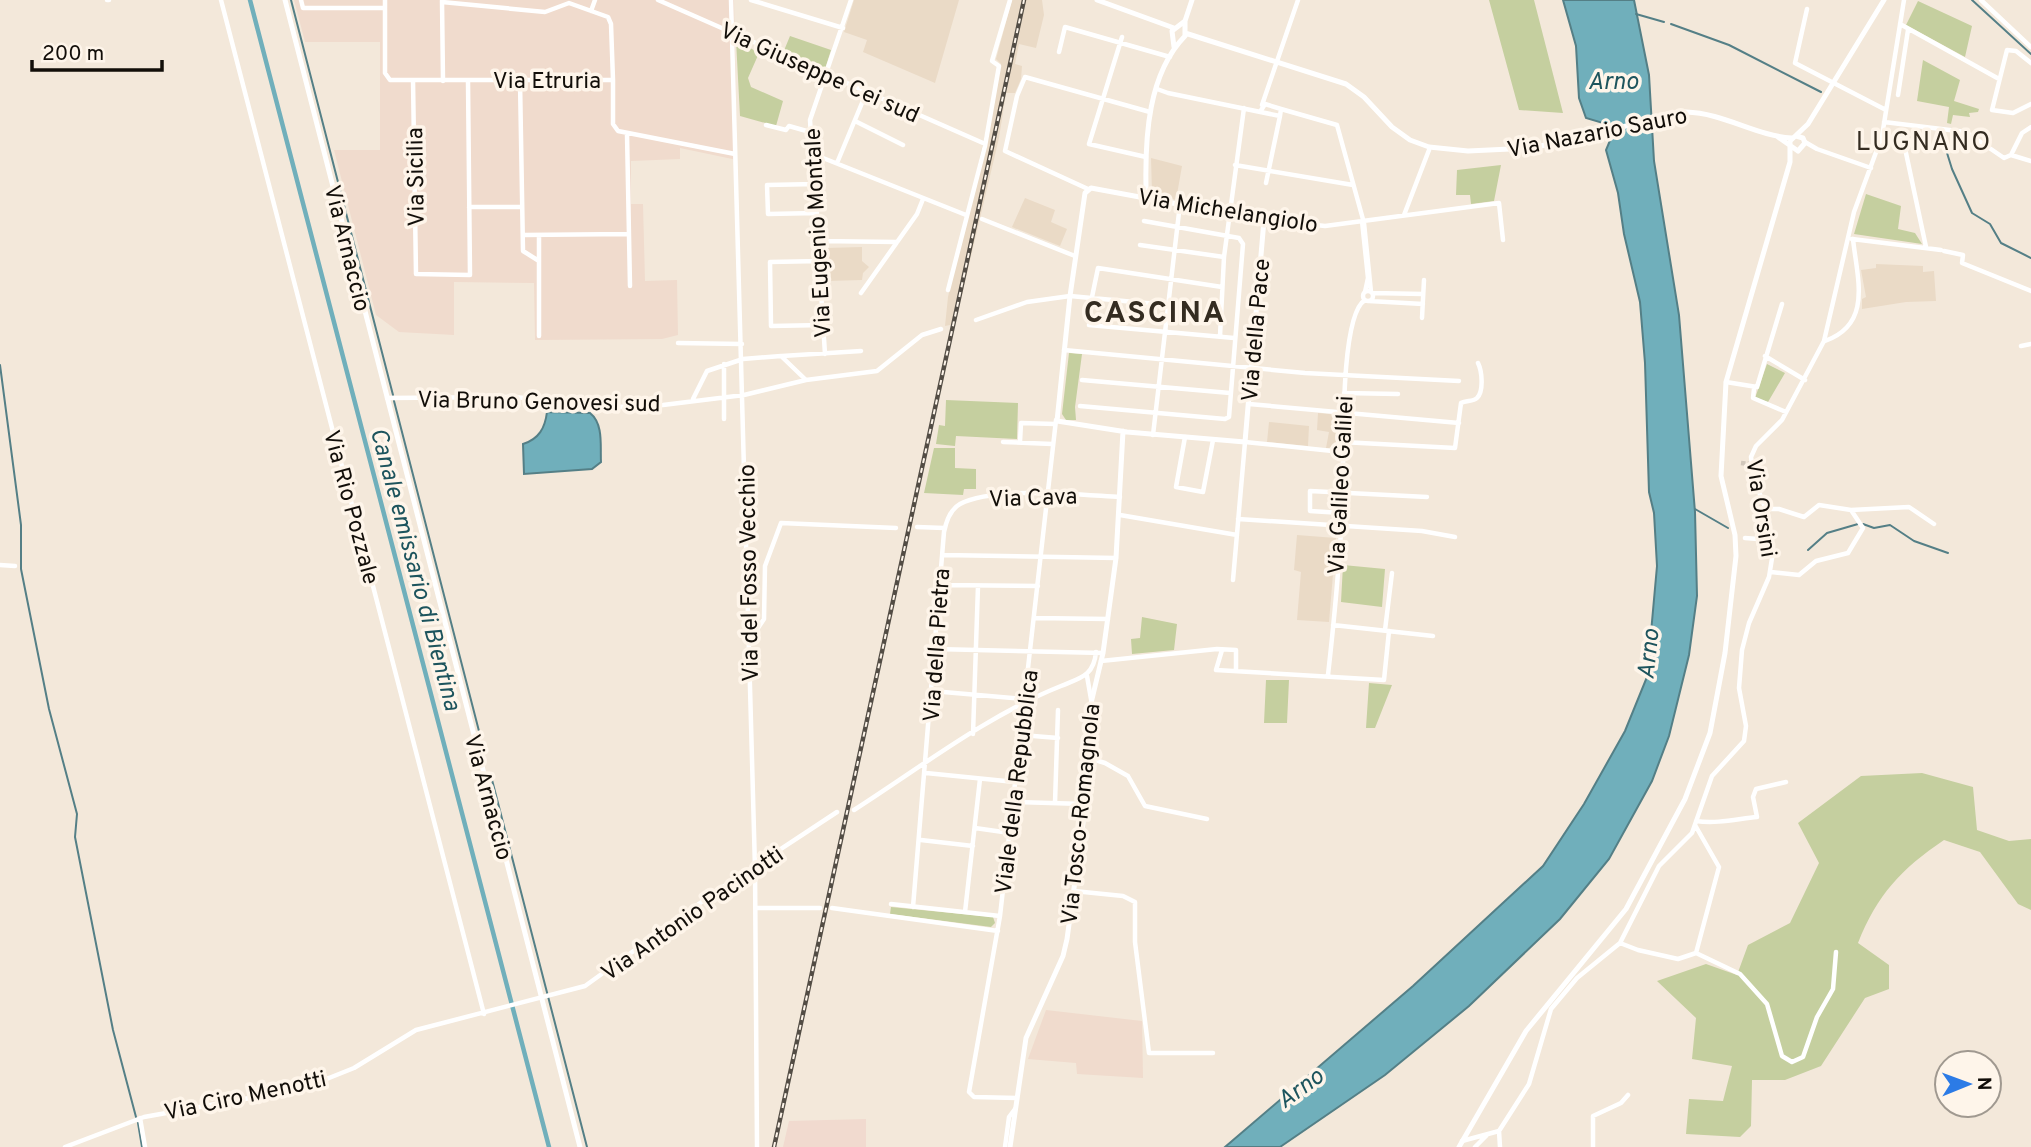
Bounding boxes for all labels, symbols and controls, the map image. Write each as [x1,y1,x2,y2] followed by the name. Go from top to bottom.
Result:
[715,17,923,131] street label: Via Giuseppe Cei sud
[32,28,161,72] scale bar
[42,41,104,68] text: 200 m
[493,68,601,97] street label: Via Etruria
[1588,68,1639,98] water label: Arno
[1505,103,1690,166] street label: Via Nazario Sauro
[402,127,433,227] street label: Via Sicilia
[800,127,839,339] street label: Via Eugenio Montale
[1856,127,1992,160] district label: LUGNANO
[316,182,375,315] street label: Via Arnaccio
[1135,184,1320,241] street label: Via Michelangiolo
[1237,257,1278,403] street label: Via della Pace
[1084,296,1226,333] district label: CASCINA
[417,387,661,420] street label: Via Bruno Genovesi sud
[1323,395,1362,575] street label: Via Galileo Galilei
[362,425,466,715] water label: Canale emissario di Bientina
[315,427,384,588] street label: Via Rio Pozzale
[1737,457,1782,560] street label: Via Orsini
[734,464,767,682] street label: Via del Fosso Vecchio
[988,483,1078,516] street label: Via Cava
[919,567,958,723] street label: Via della Pietra
[1632,627,1668,681] water label: Arno
[990,668,1047,896] street label: Viale della Repubblica
[1056,702,1109,926] street label: Via Tosco-Romagnola
[456,731,517,864] street label: Via Arnaccio
[597,841,790,989] street label: Via Antonio Pacinotti
[1933,1049,2003,1119] north arrow
[1272,1062,1331,1117] water label: Arno
[162,1066,329,1129] street label: Via Ciro Menotti
[1971,1077,1995,1091] text: N

